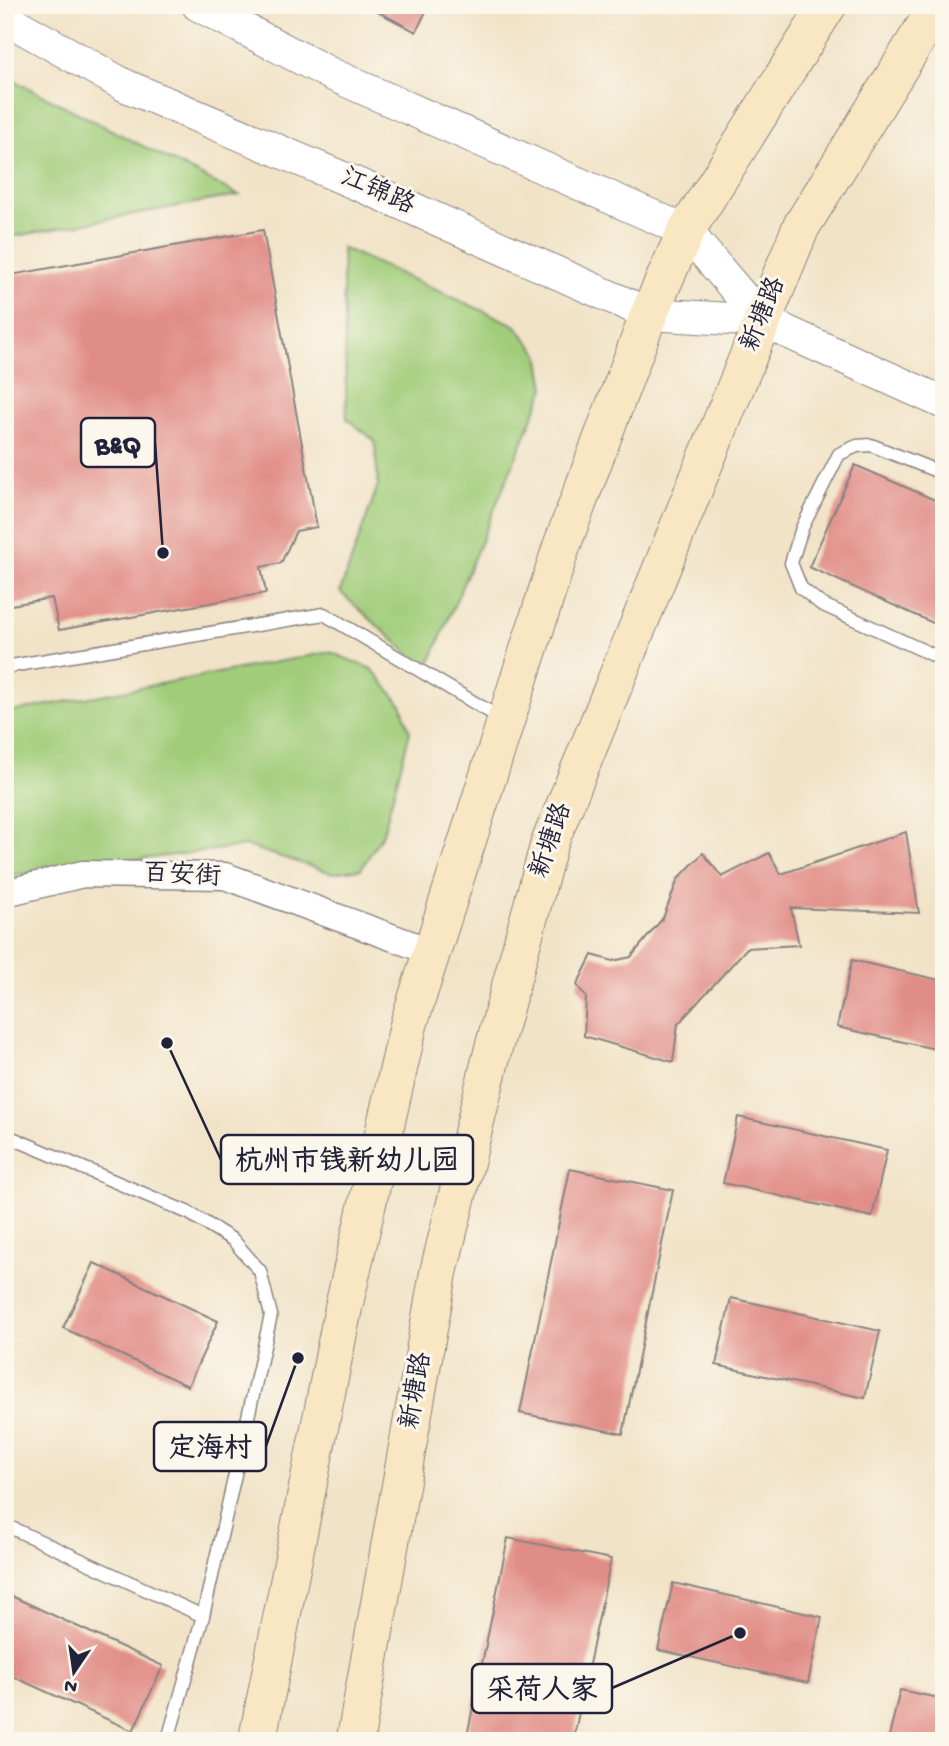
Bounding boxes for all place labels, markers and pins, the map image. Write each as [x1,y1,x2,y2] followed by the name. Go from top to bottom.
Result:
[81,418,155,467] callout: B&Q
[221,1135,473,1184] callout: 杭州市钱新幼儿园
[154,1422,266,1471] callout: 定海村
[472,1664,612,1713] callout: 采荷人家

